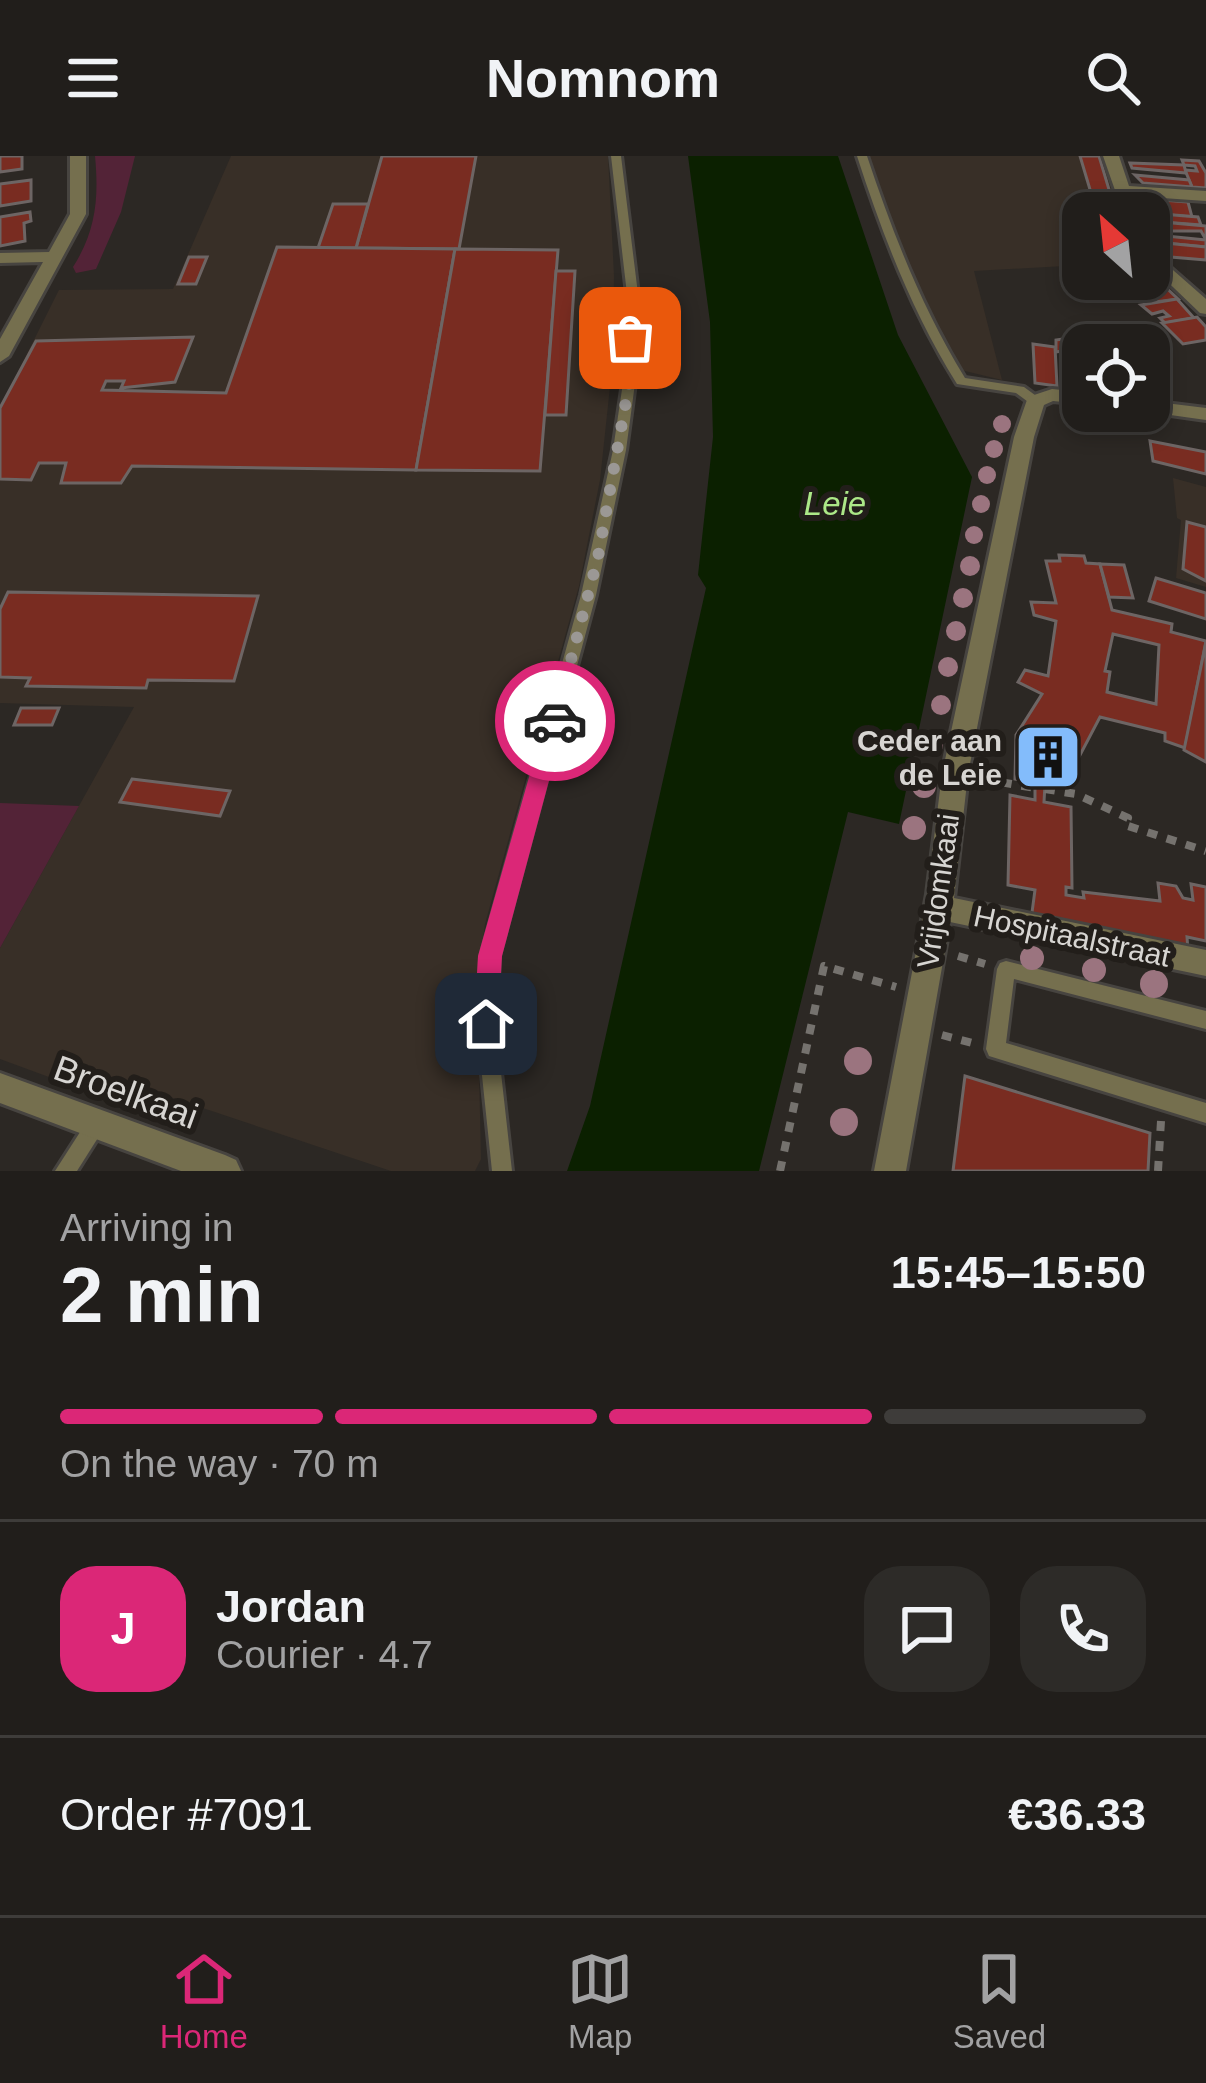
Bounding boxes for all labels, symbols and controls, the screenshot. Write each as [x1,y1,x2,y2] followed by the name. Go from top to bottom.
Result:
[60,45,126,111] icon: menu
[1080,45,1146,111] icon: search
[486,48,720,108] text: Nomnom
[1062,192,1170,300] north arrow
[1062,192,1170,432] map controls
[579,287,681,389] pin
[597,305,663,371] icon: bag
[1062,324,1170,432] button: locate
[804,485,866,522] water label: Leie
[495,661,615,781] courier
[522,688,588,754] icon: car
[1013,722,1083,792] building icon: Ceder aan de Leie
[857,724,1002,791] place label: Ceder aan de Leie
[911,812,965,970] street label: Vrijdomkaai
[971,899,1174,973] street label: Hospitaalstraat
[435,973,537,1075] pin
[453,991,519,1057] icon: home
[48,1047,204,1137] street label: Broelkaai
[60,1206,233,1249] text: Arriving in
[891,1247,1146,1298] text: 15:45–15:50
[60,1251,264,1339] text: 2 min
[60,1442,379,1485] text: On the way · 70 m
[864,1566,990,1692] button: chat
[1020,1566,1146,1692] button: phone
[216,1581,366,1632] text: Jordan
[110,1603,136,1654] text: J
[216,1633,433,1676] text: Courier · 4.7
[60,1789,313,1840] text: Order #7091
[1008,1789,1146,1840] text: €36.33
[160,1946,248,2056] tab: Home
[567,1946,633,2056] tab: Map
[953,1946,1046,2056] tab: Saved

